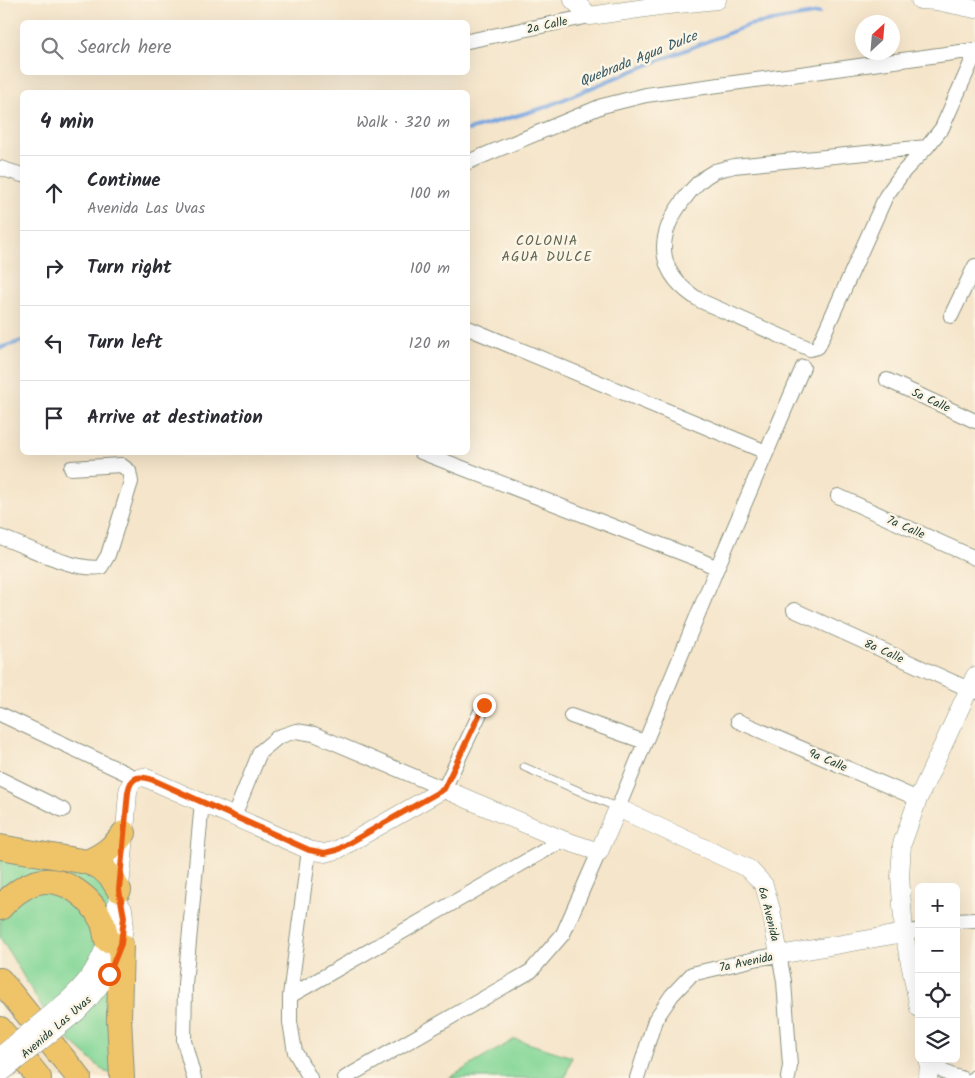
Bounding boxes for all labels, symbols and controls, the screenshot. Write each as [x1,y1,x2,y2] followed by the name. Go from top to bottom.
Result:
[525,12,570,39] street label: 2a Calle
[855,15,900,60] north arrow
[20,20,470,75] search box
[576,25,702,93] water label: Quebrada Agua Dulce
[78,33,172,63] text: Search here
[38,34,66,62] icon: search
[40,106,94,139] text: 4 min
[356,110,450,135] text: Walk · 320 m
[87,166,160,196] text: Continue
[40,179,68,207] icon: ahead
[410,181,450,206] text: 100 m
[87,196,205,221] text: Avenida Las Uvas
[501,230,593,268] district label: COLONIA AGUA DULCE
[87,253,172,283] text: Turn right
[40,254,68,282] icon: right
[410,256,450,281] text: 100 m
[87,328,162,358] text: Turn left
[40,329,68,357] icon: left
[409,331,450,356] text: 120 m
[908,383,954,418] street label: 5a Calle
[87,403,263,433] text: Arrive at destination
[40,404,68,432] icon: arrive
[884,511,929,545] street label: 7a Calle
[861,634,907,669] street label: 8a Calle
[473,694,496,717] route end
[805,744,851,777] street label: 9a Calle
[915,883,960,1063] map controls
[915,883,960,928] button: +
[753,885,785,944] street label: 6a Avenida
[915,928,960,973] button: −
[717,947,775,977] street label: 7a Avenida
[98,963,121,986] route start
[915,973,960,1018] button: locate
[17,991,96,1064] street label: Avenida Las Uvas
[915,1018,960,1063] button: layers

